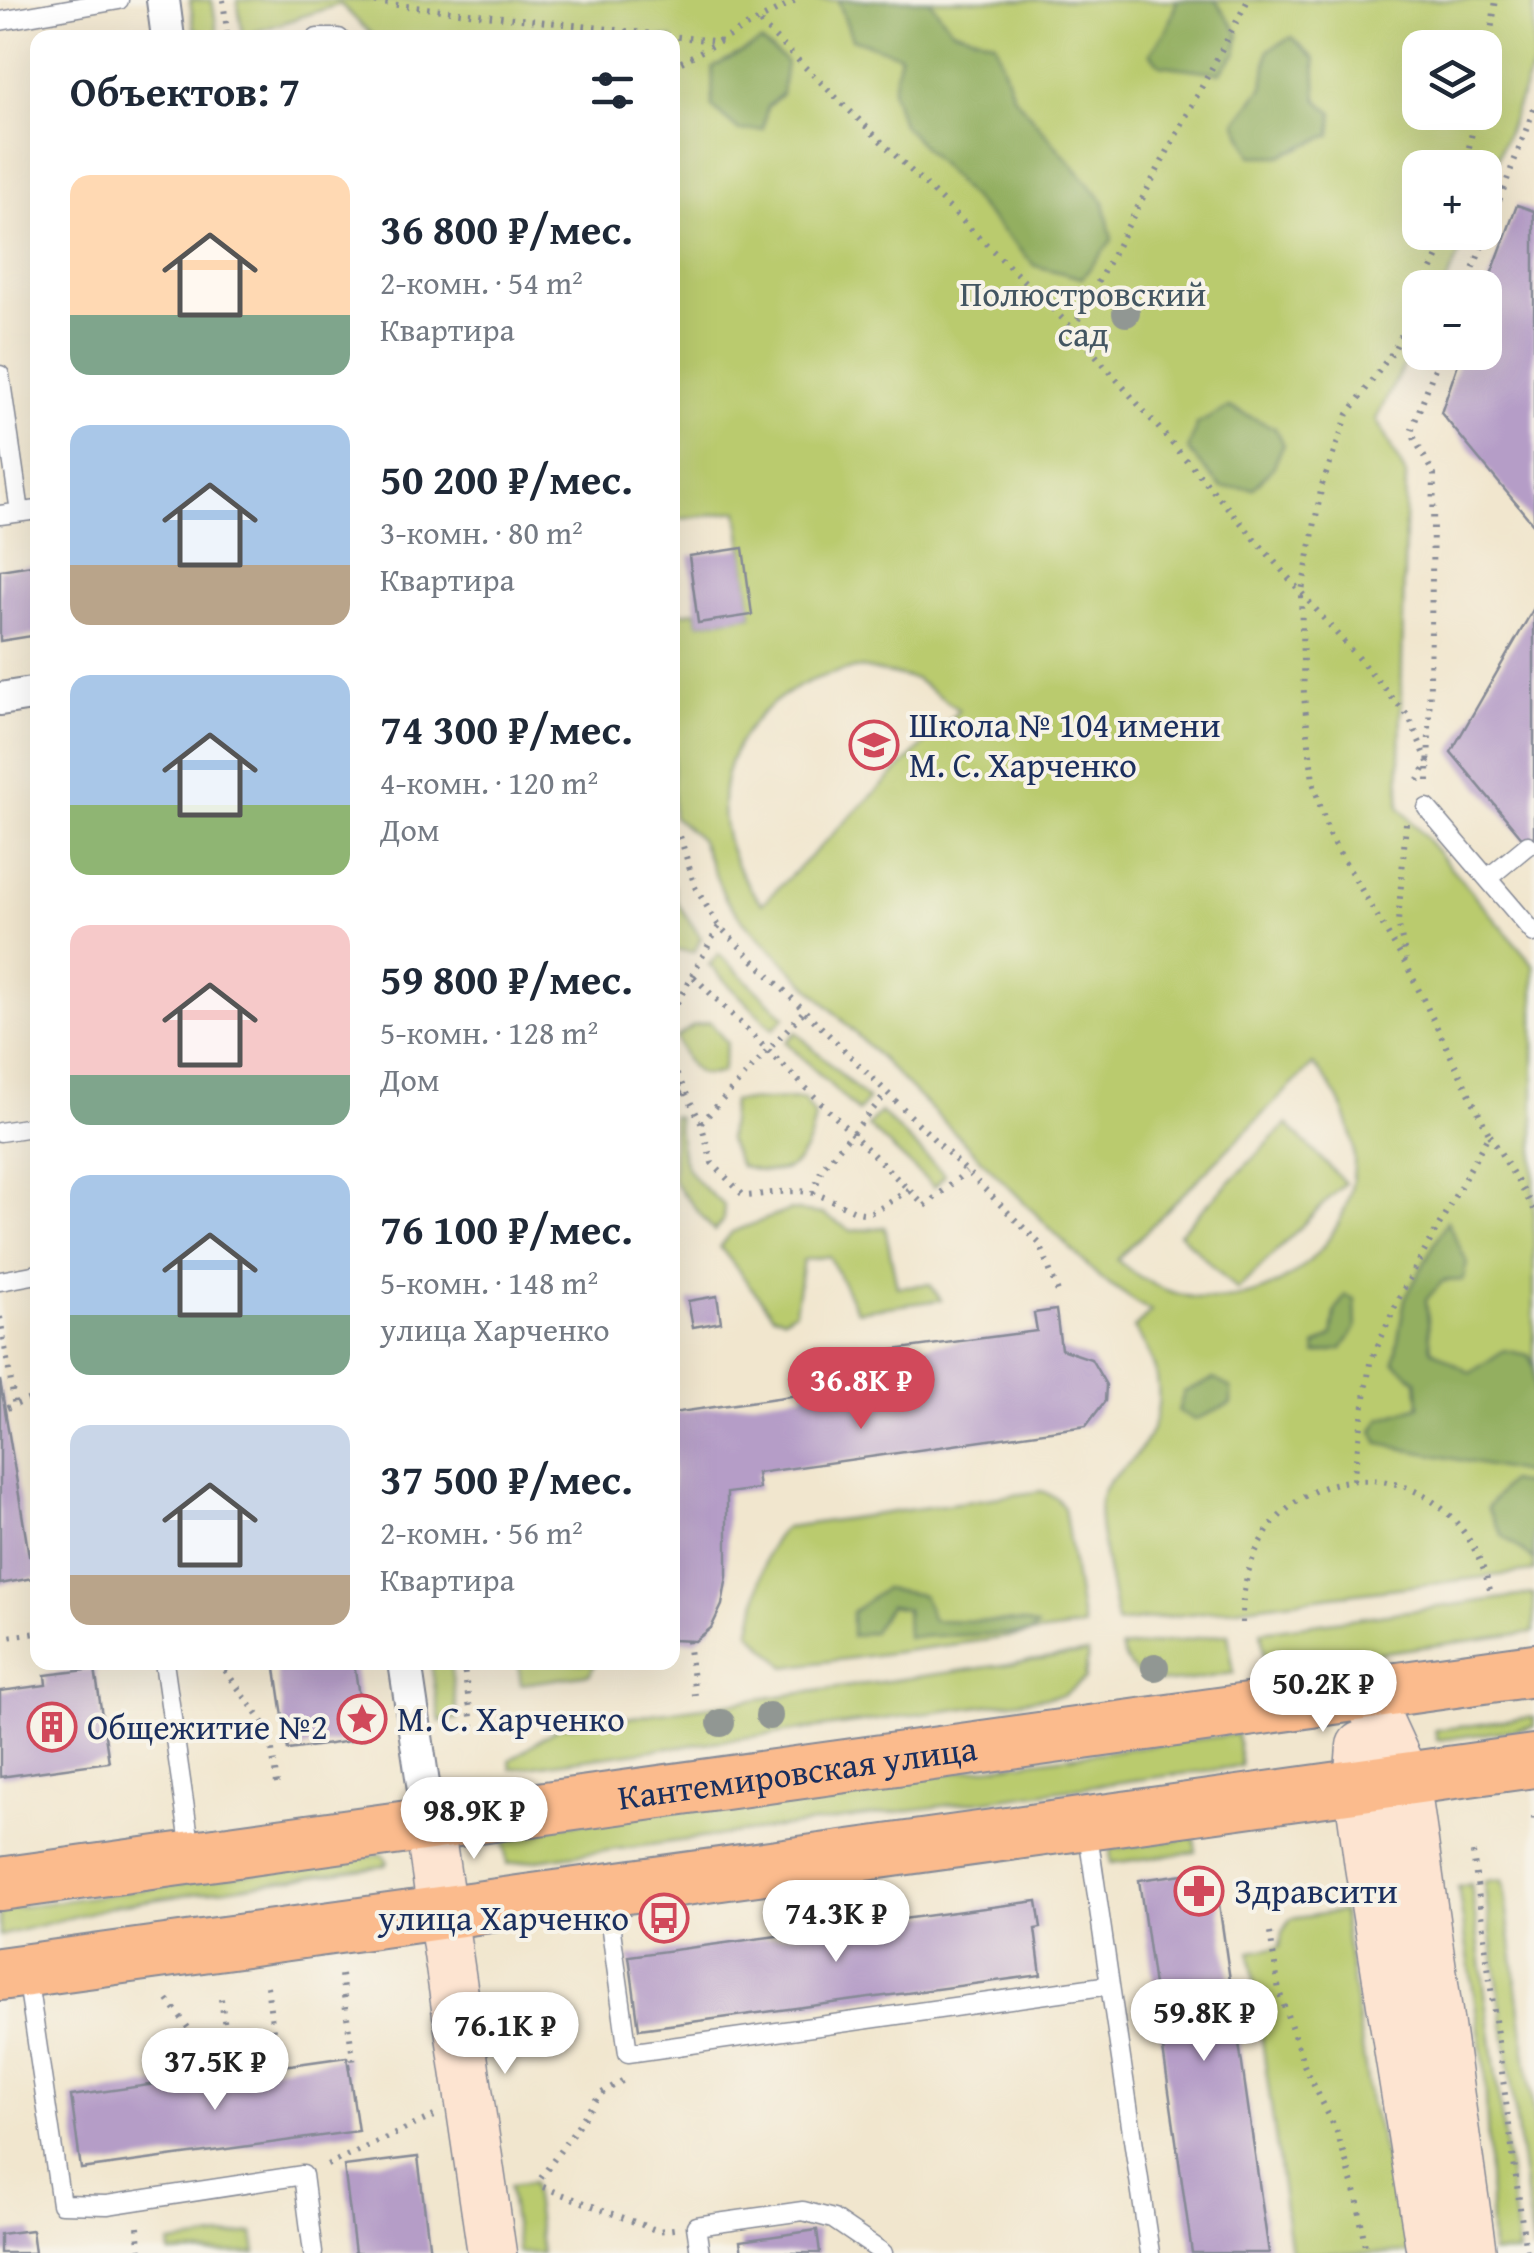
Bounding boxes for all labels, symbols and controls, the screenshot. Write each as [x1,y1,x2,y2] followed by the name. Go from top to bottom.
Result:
[1402,30,1502,370] map controls
[1402,30,1502,130] button: layers
[70,60,300,121] text: Объектов: 7
[585,63,640,118] icon: filters
[1402,150,1502,250] button: +
[380,198,633,259] text: 36 800 ₽/мес.
[150,215,270,335] icon: home
[380,259,583,306] text: 2-комн. · 54 m²
[960,268,1206,359] park label: Полюстровский сад
[1402,270,1502,370] button: −
[380,306,515,353] text: Квартира
[380,448,633,509] text: 50 200 ₽/мес.
[150,465,270,585] icon: home
[380,509,583,556] text: 3-комн. · 80 m²
[380,556,515,603] text: Квартира
[380,698,633,759] text: 74 300 ₽/мес.
[909,699,1220,790] place label: Школа № 104 имени М. С. Харченко
[150,715,270,835] icon: home
[848,719,900,771] school or university icon: Школа № 104 имени М. С. Харченко
[380,759,598,806] text: 4-комн. · 120 m²
[380,806,440,853] text: Дом
[380,948,633,1009] text: 59 800 ₽/мес.
[150,965,270,1085] icon: home
[380,1009,598,1056] text: 5-комн. · 128 m²
[380,1056,440,1103] text: Дом
[380,1198,633,1259] text: 76 100 ₽/мес.
[150,1215,270,1335] icon: home
[380,1259,598,1306] text: 5-комн. · 148 m²
[380,1306,610,1353] text: улица Харченко
[769,1347,953,1432] pin: 36.8K ₽
[810,1356,912,1403] text: 36.8K ₽
[380,1448,633,1509] text: 37 500 ₽/мес.
[150,1465,270,1585] icon: home
[380,1509,583,1556] text: 2-комн. · 56 m²
[380,1556,515,1603] text: Квартира
[1231,1650,1415,1735] pin: 50.2K ₽
[1272,1659,1374,1706] text: 50.2K ₽
[336,1693,388,1745] place icon: М. С. Харченко
[397,1693,625,1744] place label: М. С. Харченко
[26,1701,78,1753] building icon: Общежитие №2
[87,1701,328,1752] place label: Общежитие №2
[614,1722,980,1823] street label: Кантемировская улица
[382,1777,566,1862] pin: 98.9K ₽
[423,1786,525,1833] text: 98.9K ₽
[1173,1865,1225,1917] pharmacy icon: Здравсити
[1234,1865,1398,1916] place label: Здравсити
[744,1880,928,1965] pin: 74.3K ₽
[785,1889,887,1936] text: 74.3K ₽
[377,1892,629,1943] place label: улица Харченко
[638,1892,690,1944] bus stop icon: улица Харченко
[1112,1979,1296,2064] pin: 59.8K ₽
[1153,1988,1255,2035] text: 59.8K ₽
[413,1992,597,2077] pin: 76.1K ₽
[454,2001,556,2048] text: 76.1K ₽
[123,2028,307,2113] pin: 37.5K ₽
[164,2037,266,2084] text: 37.5K ₽

